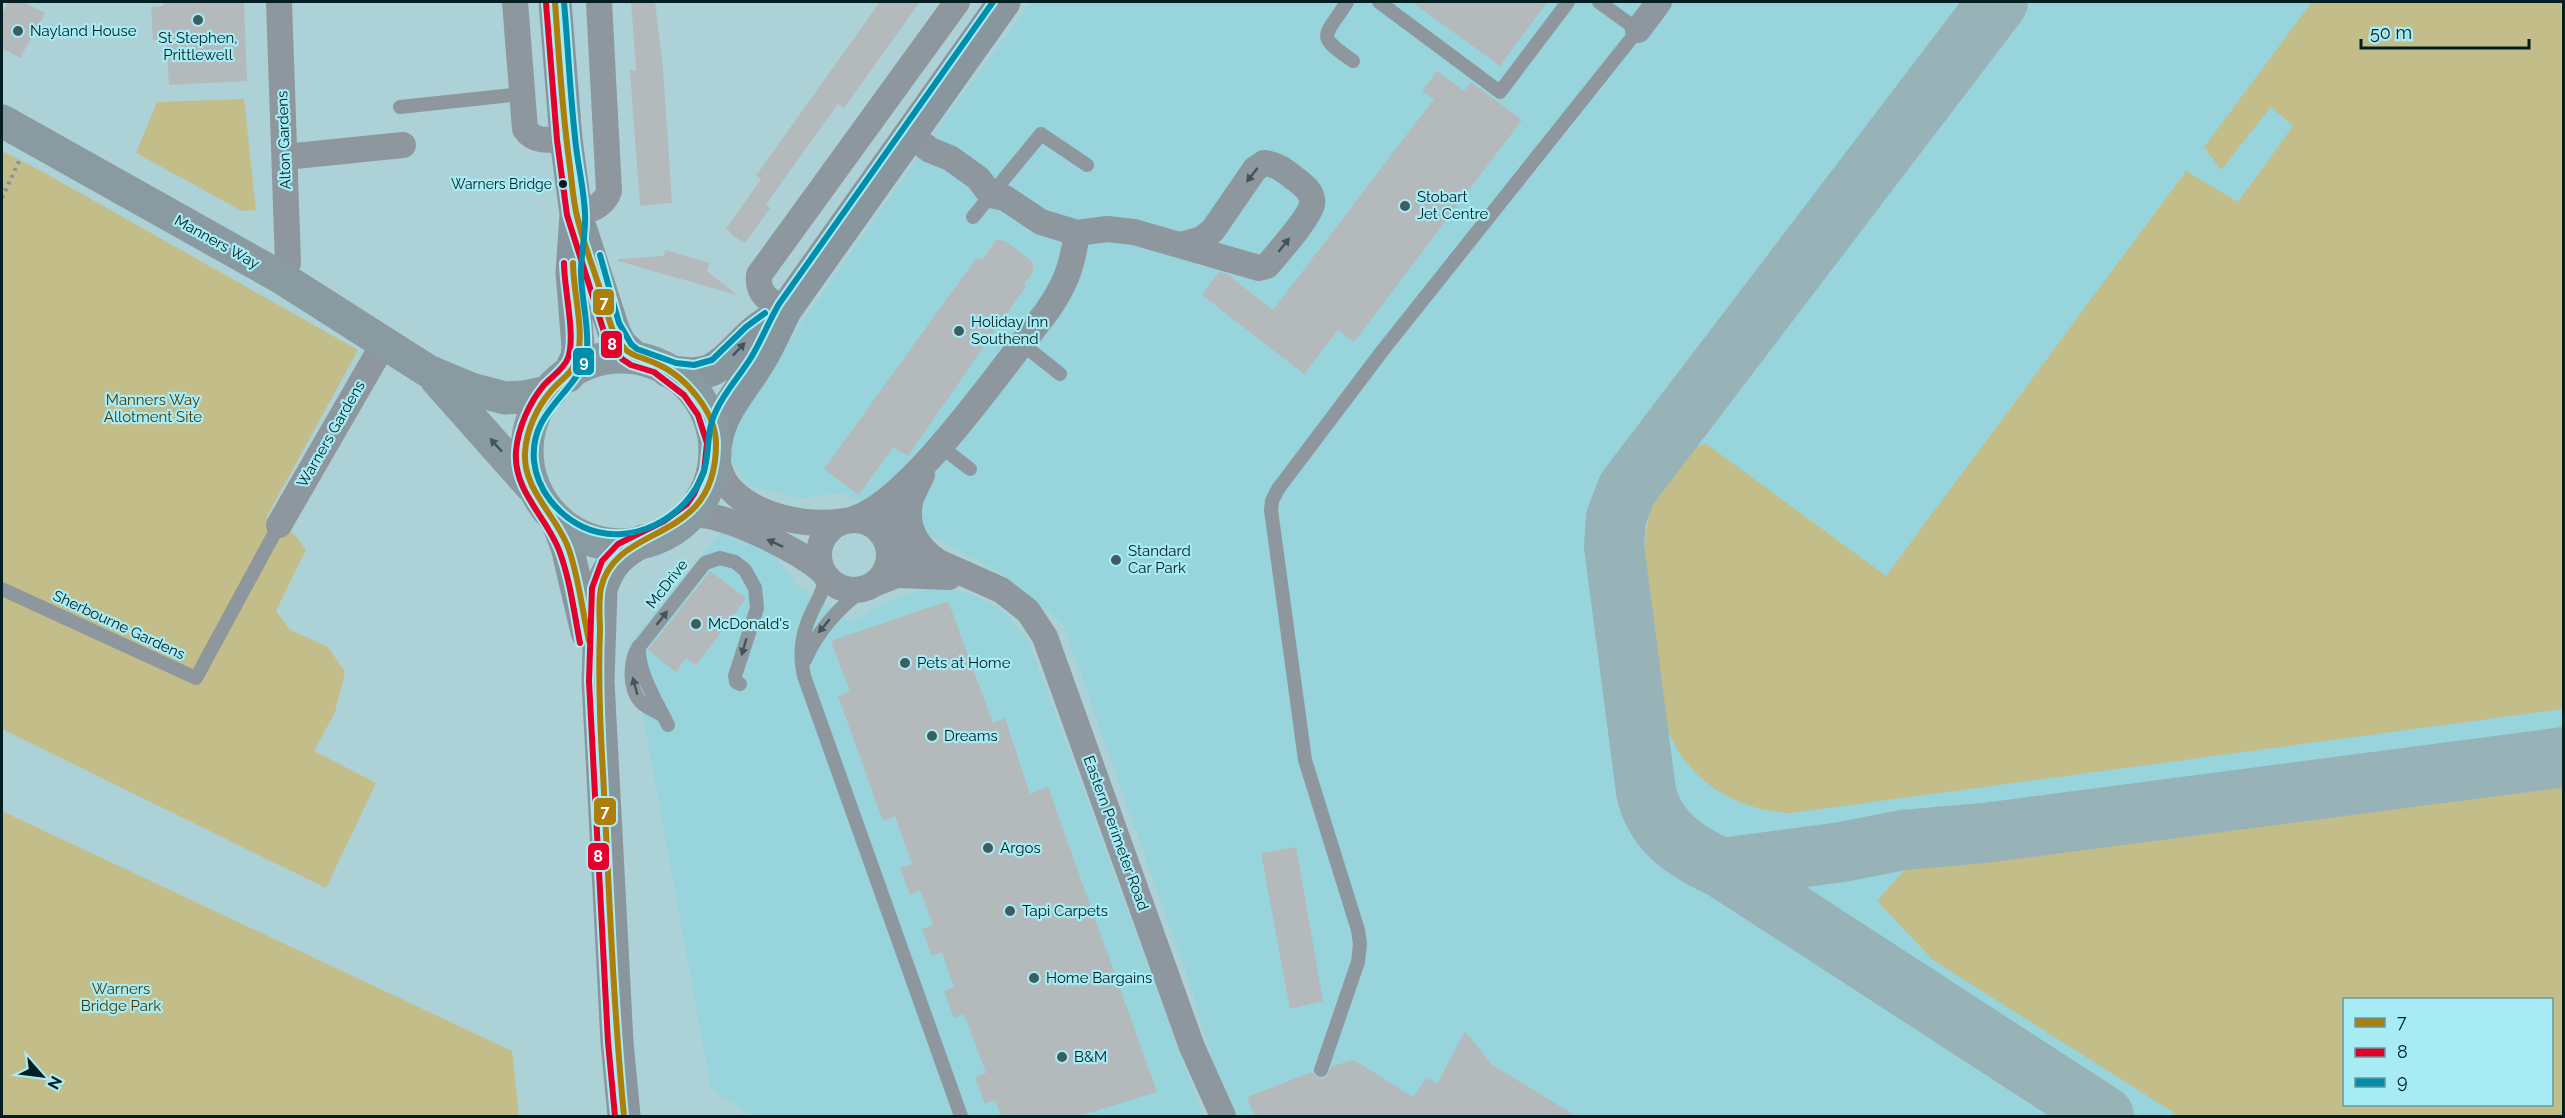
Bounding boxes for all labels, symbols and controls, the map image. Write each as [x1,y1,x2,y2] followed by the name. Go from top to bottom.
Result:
[2361,12,2529,50] scale bar
[191,13,205,27] marker: St Stephen, Prittlewell
[30,22,137,40] place label: Nayland House
[2370,22,2412,43] text: 50 m
[11,24,25,38] marker: Nayland House
[158,29,238,64] place label: St Stephen, Prittlewell
[273,90,295,190] street label: Alton Gardens
[1245,167,1258,183] one-way arrow
[451,176,552,192] place label: Warners Bridge
[557,178,569,190] marker: Warners Bridge
[1417,188,1488,223] place label: Stobart Jet Centre
[1398,199,1412,213] marker: Stobart Jet Centre
[171,211,263,273] street label: Manners Way
[1277,237,1290,253] one-way arrow
[592,288,615,316] line badge: 7
[600,293,609,312] text: 7
[971,313,1048,348] place label: Holiday Inn Southend
[952,324,966,338] marker: Holiday Inn Southend
[600,330,623,359] line badge: 8
[607,335,617,354] text: 8
[732,341,746,356] one-way arrow
[572,347,595,376] line badge: 9
[579,352,589,371] text: 9
[293,377,369,491] street label: Warners Gardens
[104,391,202,426] park label: Manners Way Allotment Site
[489,438,503,453] one-way arrow
[766,537,784,547] one-way arrow
[1128,542,1191,577] place label: Standard Car Park
[1109,553,1123,567] marker: Standard Car Park
[642,556,692,612] street label: McDrive
[50,586,188,664] street label: Sherbourne Gardens
[655,610,667,625] one-way arrow
[708,615,789,633] place label: McDonald's
[689,617,703,631] marker: McDonald's
[818,618,831,633] one-way arrow
[739,638,748,656] one-way arrow
[917,654,1011,672] place label: Pets at Home
[898,656,912,670] marker: Pets at Home
[629,677,639,695] one-way arrow
[944,727,998,745] place label: Dreams
[925,729,939,743] marker: Dreams
[1080,753,1152,913] street label: Eastern Perimeter Road
[593,797,617,826] line badge: 7
[601,802,610,821] text: 7
[1000,839,1041,857] place label: Argos
[981,841,995,855] marker: Argos
[587,842,610,871] line badge: 8
[593,847,603,866] text: 8
[1022,902,1108,920] place label: Tapi Carpets
[1003,904,1017,918] marker: Tapi Carpets
[1046,969,1152,987] place label: Home Bargains
[1027,971,1041,985] marker: Home Bargains
[81,980,161,1015] park label: Warners Bridge Park
[2343,998,2553,1106] legend
[2397,1011,2407,1032] text: 7
[2397,1041,2408,1062] text: 8
[12,1046,72,1106] north arrow
[1074,1048,1107,1066] place label: B&M
[1055,1050,1069,1064] marker: B&M
[2397,1071,2408,1092] text: 9
[44,1073,66,1093] text: N

